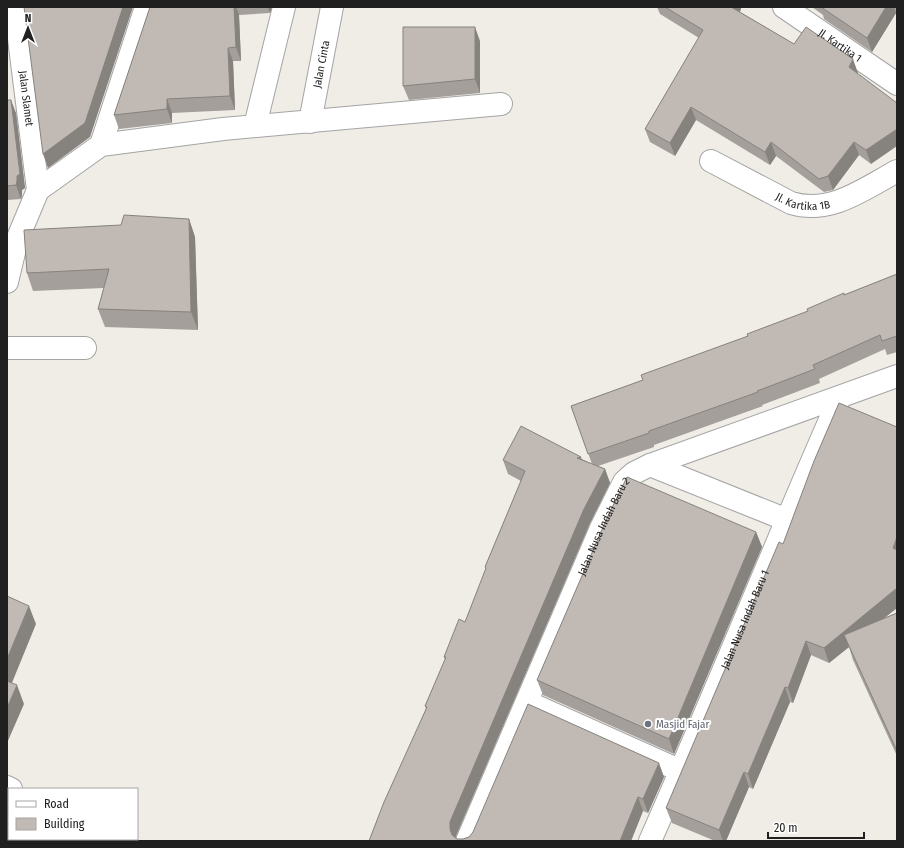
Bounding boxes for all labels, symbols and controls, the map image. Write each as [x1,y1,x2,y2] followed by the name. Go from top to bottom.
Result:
[8,8,48,48] north arrow
[25,12,31,25] text: N
[816,26,864,65] street label: Jl. Kartika 1
[311,39,332,89] street label: Jalan Cinta
[16,70,36,127] street label: Jalan Slamet
[773,190,831,213] street label: Jl. Kartika 1B
[575,474,632,578] street label: Jalan Nusa Indah Baru 2
[719,568,772,671] street label: Jalan Nusa Indah Baru 1
[656,718,709,731] place label: Masjid Fajar
[643,719,653,729] marker: Masjid Fajar
[8,788,138,840] legend
[44,797,69,811] text: Road
[768,814,864,840] scale bar
[44,817,85,831] text: Building
[774,821,798,835] text: 20 m

